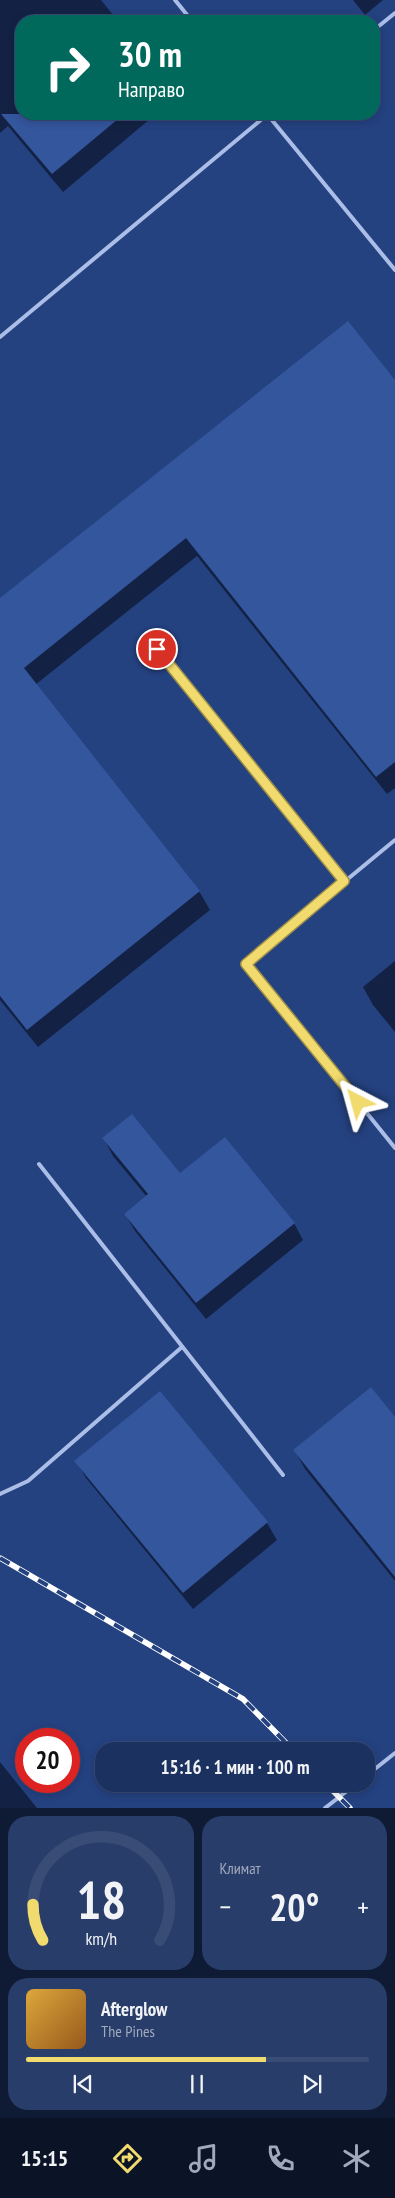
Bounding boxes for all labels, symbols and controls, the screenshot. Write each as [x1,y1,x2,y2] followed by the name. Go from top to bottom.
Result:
[118,31,182,77] text: 30 m
[35,35,100,100] icon: right
[118,75,185,103] text: Направо
[136,628,178,670] pin
[143,635,171,663] icon: arrive
[331,1075,383,1127] position arrow
[15,1728,80,1793] speed limit sign: 20
[161,1755,309,1779] text: 15:16 · 1 мин · 100 m
[220,1858,261,1878] text: Климат
[76,1866,126,1933] text: 18
[269,1882,319,1931] text: 20°
[220,1888,231,1925] text: −
[357,1888,369,1925] text: +
[85,1927,117,1950] text: km/h
[101,1997,167,2021] text: Afterglow
[101,2021,155,2041] text: The Pines
[69,2070,97,2098] icon: previous
[183,2070,211,2098] icon: pause
[298,2070,326,2098] icon: next
[110,2141,145,2176] icon: directions
[186,2141,221,2176] icon: music
[263,2141,298,2176] icon: phone
[339,2141,374,2176] icon: climate
[21,2144,68,2172] text: 15:15

